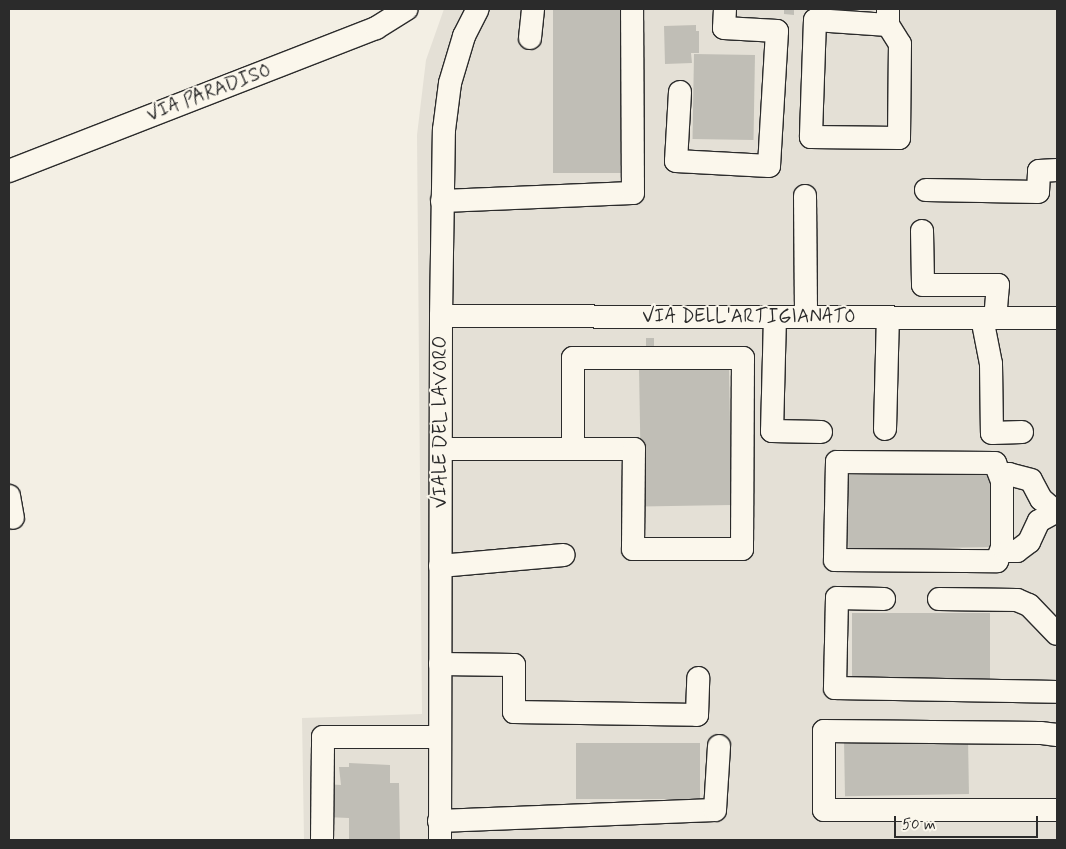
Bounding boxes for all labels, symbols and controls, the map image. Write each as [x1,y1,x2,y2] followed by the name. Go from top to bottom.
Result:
[146,60,272,126] street label: VIA PARADISO
[642,306,856,328] street label: VIA DELL'ARTIGIANATO
[430,336,452,508] street label: VIALE DEL LAVORO
[896,806,1040,838] scale bar
[902,815,936,835] text: 50 m

